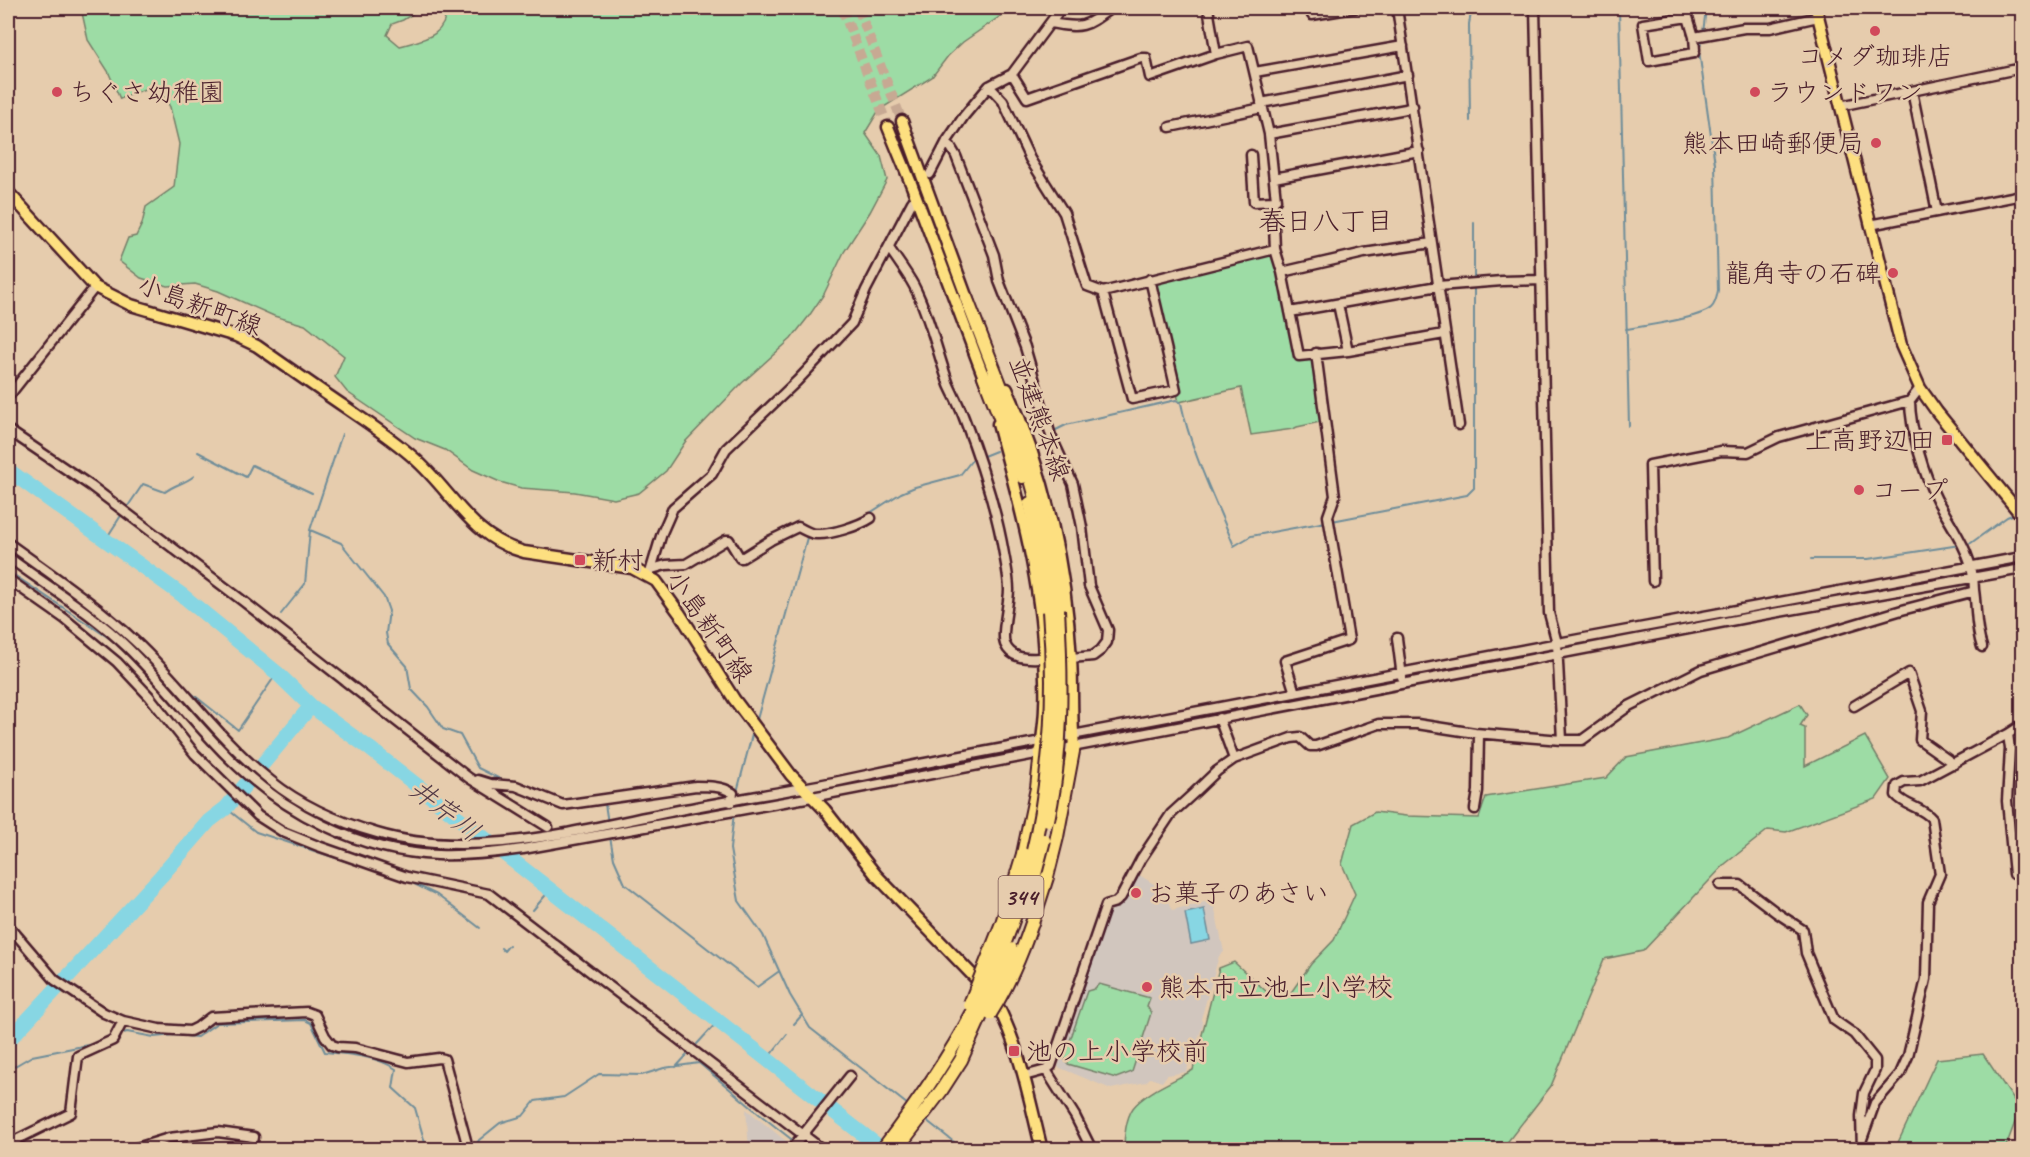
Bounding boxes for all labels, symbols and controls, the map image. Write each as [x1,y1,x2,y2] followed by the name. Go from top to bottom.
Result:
[1868,24,1882,38] marker: コメダ珈琲店
[1797,40,1953,73] place label: コメダ珈琲店
[69,76,224,109] place label: ちぐさ幼稚園
[1767,76,1923,109] place label: ラウンドワン
[50,85,64,99] marker: ちぐさ幼稚園
[1748,85,1762,99] marker: ラウンドワン
[1682,127,1864,160] place label: 熊本田崎郵便局
[1869,136,1883,150] marker: 熊本田崎郵便局
[1259,204,1394,238] district label: 春日八丁目
[1725,257,1881,290] place label: 龍角寺の石碑
[1886,266,1900,280] marker: 龍角寺の石碑
[133,268,267,343] street label: 小島新町線
[1002,351,1077,485] street label: 並建熊本線
[1805,424,1935,457] place label: 上高野辺田
[1940,433,1954,447] marker: 上高野辺田
[1871,474,1948,507] place label: コープ
[1852,483,1866,497] marker: コープ
[592,544,644,577] place label: 新村
[573,553,587,567] marker: 新村
[659,564,760,689] street label: 小島新町線
[403,772,487,848] water label: 井芹川
[998,876,1044,918] road number: 344
[1148,877,1328,910] place label: お菓子のあさい
[1129,886,1143,900] marker: お菓子のあさい
[1159,971,1393,1004] place label: 熊本市立池上小学校
[1140,980,1154,994] marker: 熊本市立池上小学校
[1026,1035,1208,1068] place label: 池の上小学校前
[1007,1044,1021,1058] marker: 池の上小学校前

